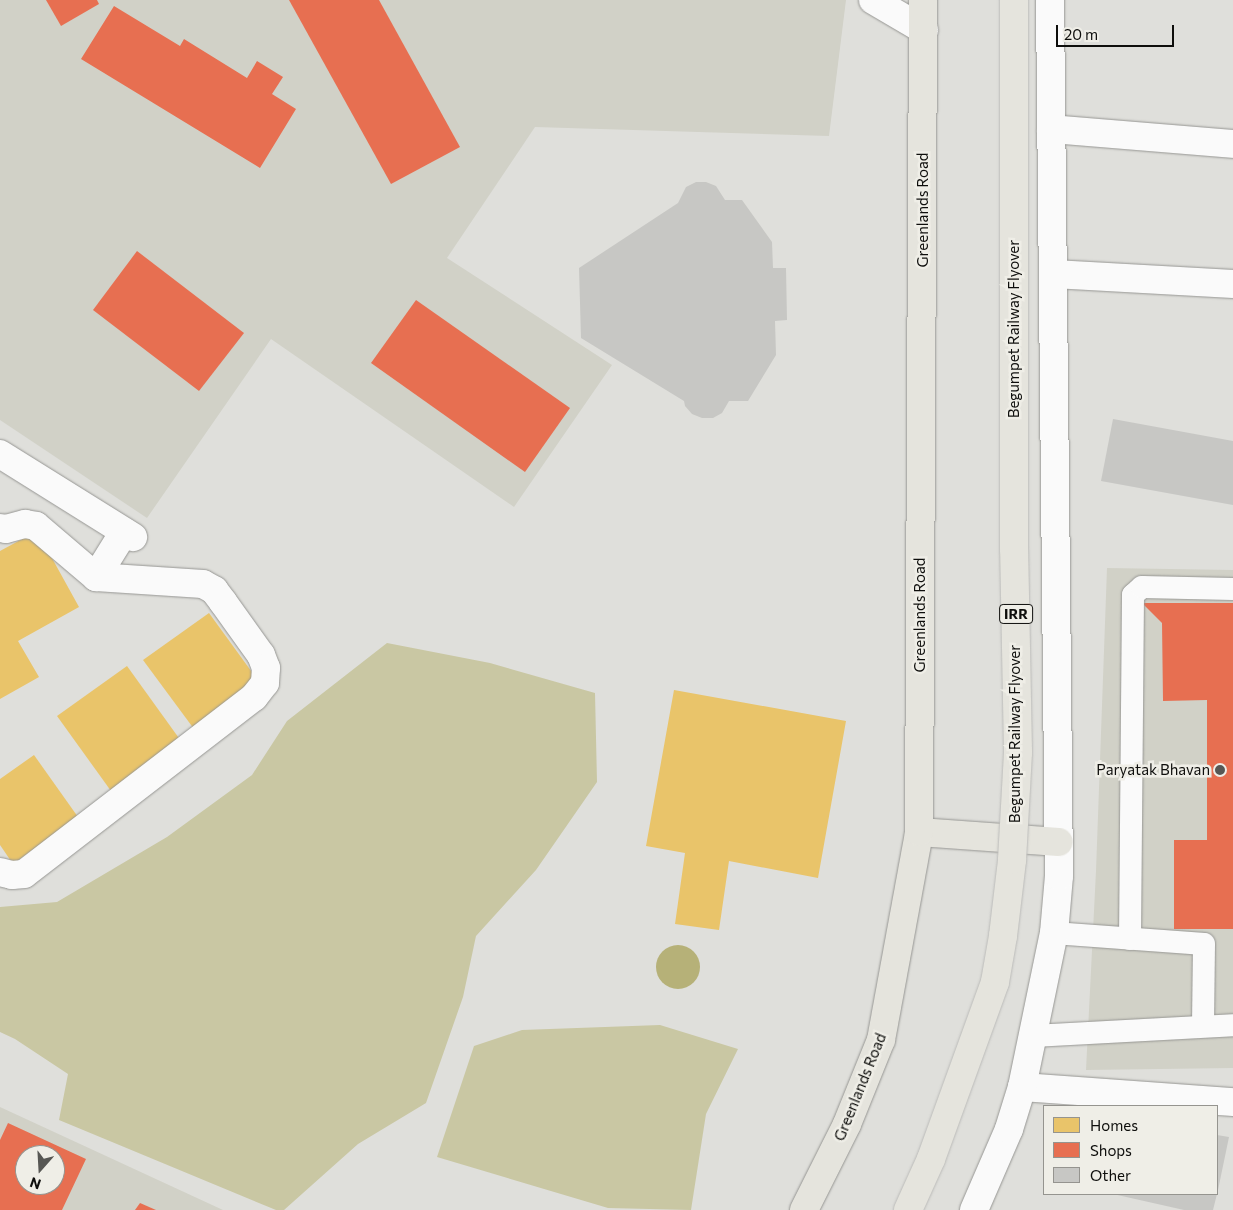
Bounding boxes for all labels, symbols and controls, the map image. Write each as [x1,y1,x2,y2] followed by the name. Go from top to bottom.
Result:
[1058,15,1176,47] scale bar
[1064,25,1098,43] text: 20 m
[914,153,932,267] street label: Greenlands Road
[1005,240,1023,418] street label: Begumpet Railway Flyover
[911,558,929,672] street label: Greenlands Road
[998,602,1034,626] road number: IRR
[1006,645,1024,823] street label: Begumpet Railway Flyover
[1096,761,1210,779] place label: Paryatak Bhavan
[1214,764,1226,776] marker: Paryatak Bhavan
[830,1030,890,1144] street label: Greenlands Road
[1043,1105,1218,1195] legend
[1090,1116,1138,1134] text: Homes
[1090,1141,1132,1159] text: Shops
[15,1145,65,1195] north arrow
[1090,1166,1131,1184] text: Other
[28,1174,43,1193] text: N

